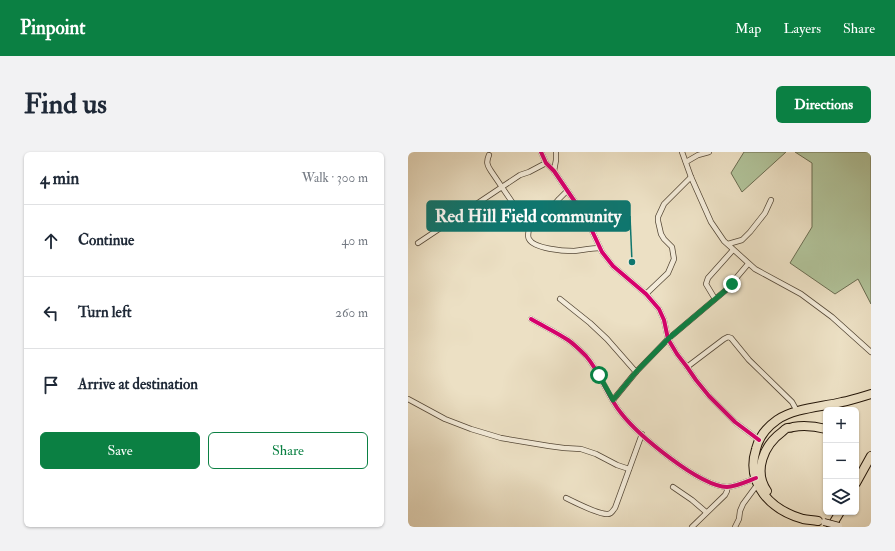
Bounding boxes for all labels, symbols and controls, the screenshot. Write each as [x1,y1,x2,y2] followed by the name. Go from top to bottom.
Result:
[20,16,85,40] text: Pinpoint
[735,20,761,37] text: Map
[783,20,821,37] text: Layers
[843,20,875,37] text: Share
[776,86,871,123] button: Directions
[24,87,107,122] text: Find us
[40,168,79,189] text: 4 min
[302,170,368,186] text: Walk · 300 m
[427,201,630,231] callout: Red Hill Field community
[435,205,622,228] text: Red Hill Field community
[40,230,62,252] icon: ahead
[78,231,134,250] text: Continue
[342,233,368,249] text: 40 m
[723,275,741,293] route end
[40,302,62,324] icon: left
[78,303,132,322] text: Turn left
[335,305,368,321] text: 260 m
[590,366,608,384] route start
[40,374,62,396] icon: arrive
[78,375,198,394] text: Arrive at destination
[823,407,859,515] map controls
[823,407,859,443] button: +
[40,432,200,469] button: Save
[208,432,368,469] button: Share
[823,443,859,479] button: −
[823,479,859,515] button: layers

